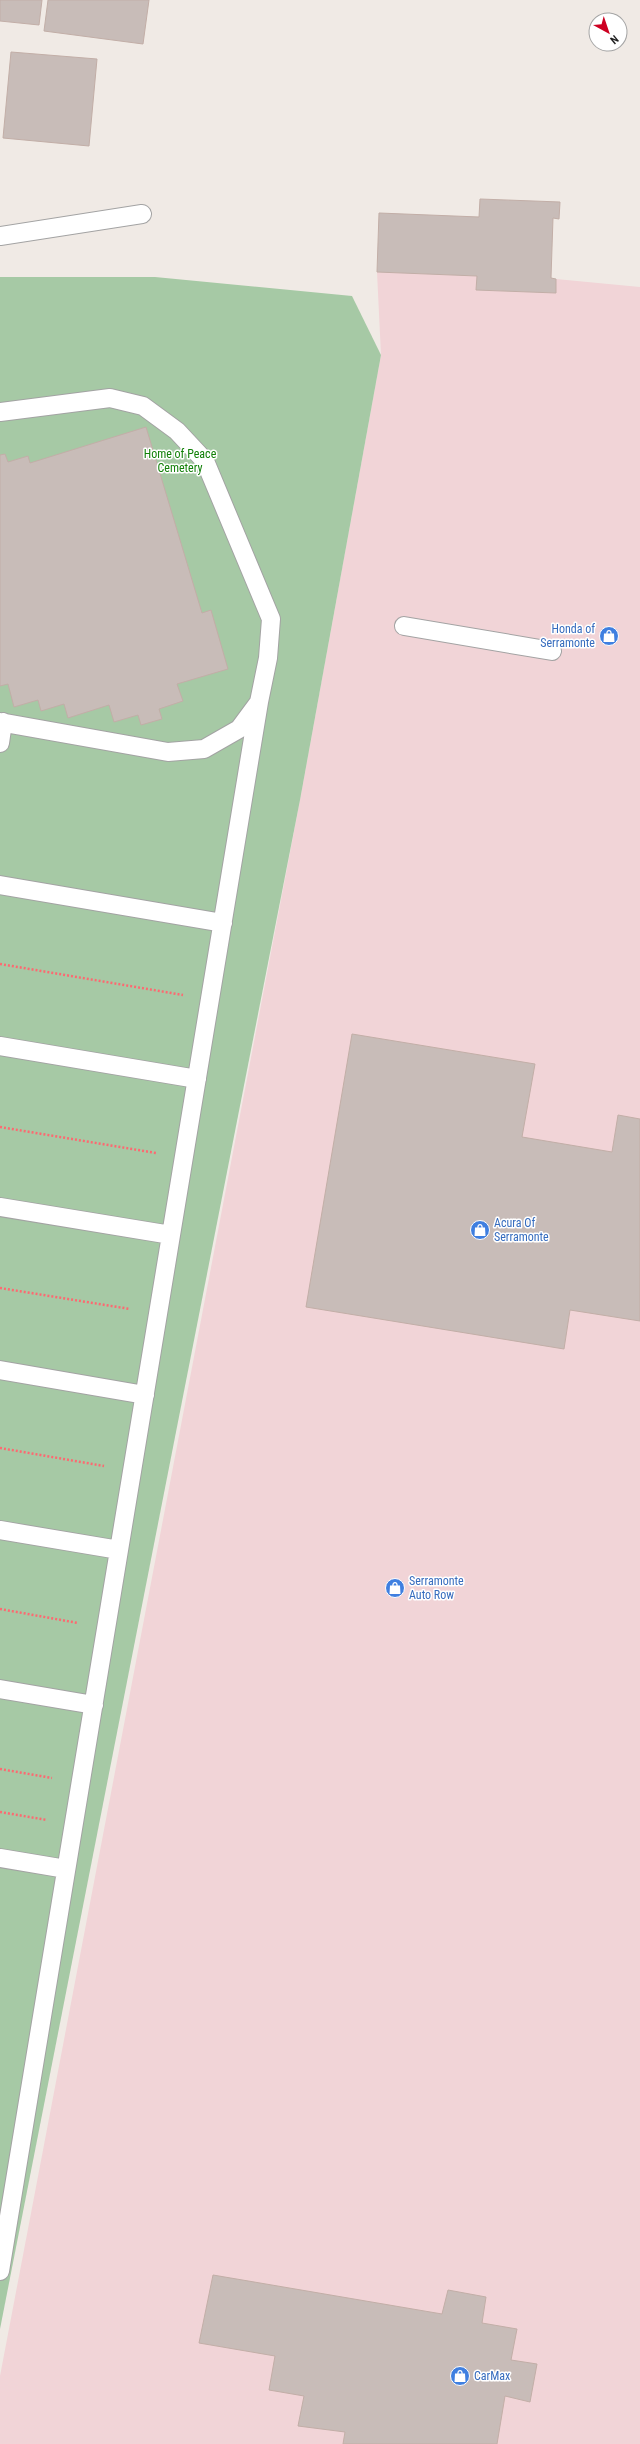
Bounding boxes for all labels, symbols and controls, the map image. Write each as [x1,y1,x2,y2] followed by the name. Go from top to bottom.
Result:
[588,12,628,52] north arrow
[607,32,621,47] text: N
[144,447,217,475] park label: Home of Peace Cemetery
[540,622,595,650] place label: Honda of Serramonte
[598,625,620,647] shop icon: Honda of Serramonte
[494,1216,549,1244] place label: Acura Of Serramonte
[469,1219,491,1241] shop icon: Acura Of Serramonte
[409,1574,464,1602] place label: Serramonte Auto Row
[384,1577,406,1599] shop icon: Serramonte Auto Row
[449,2365,471,2387] shop icon: CarMax
[474,2369,510,2383] place label: CarMax

